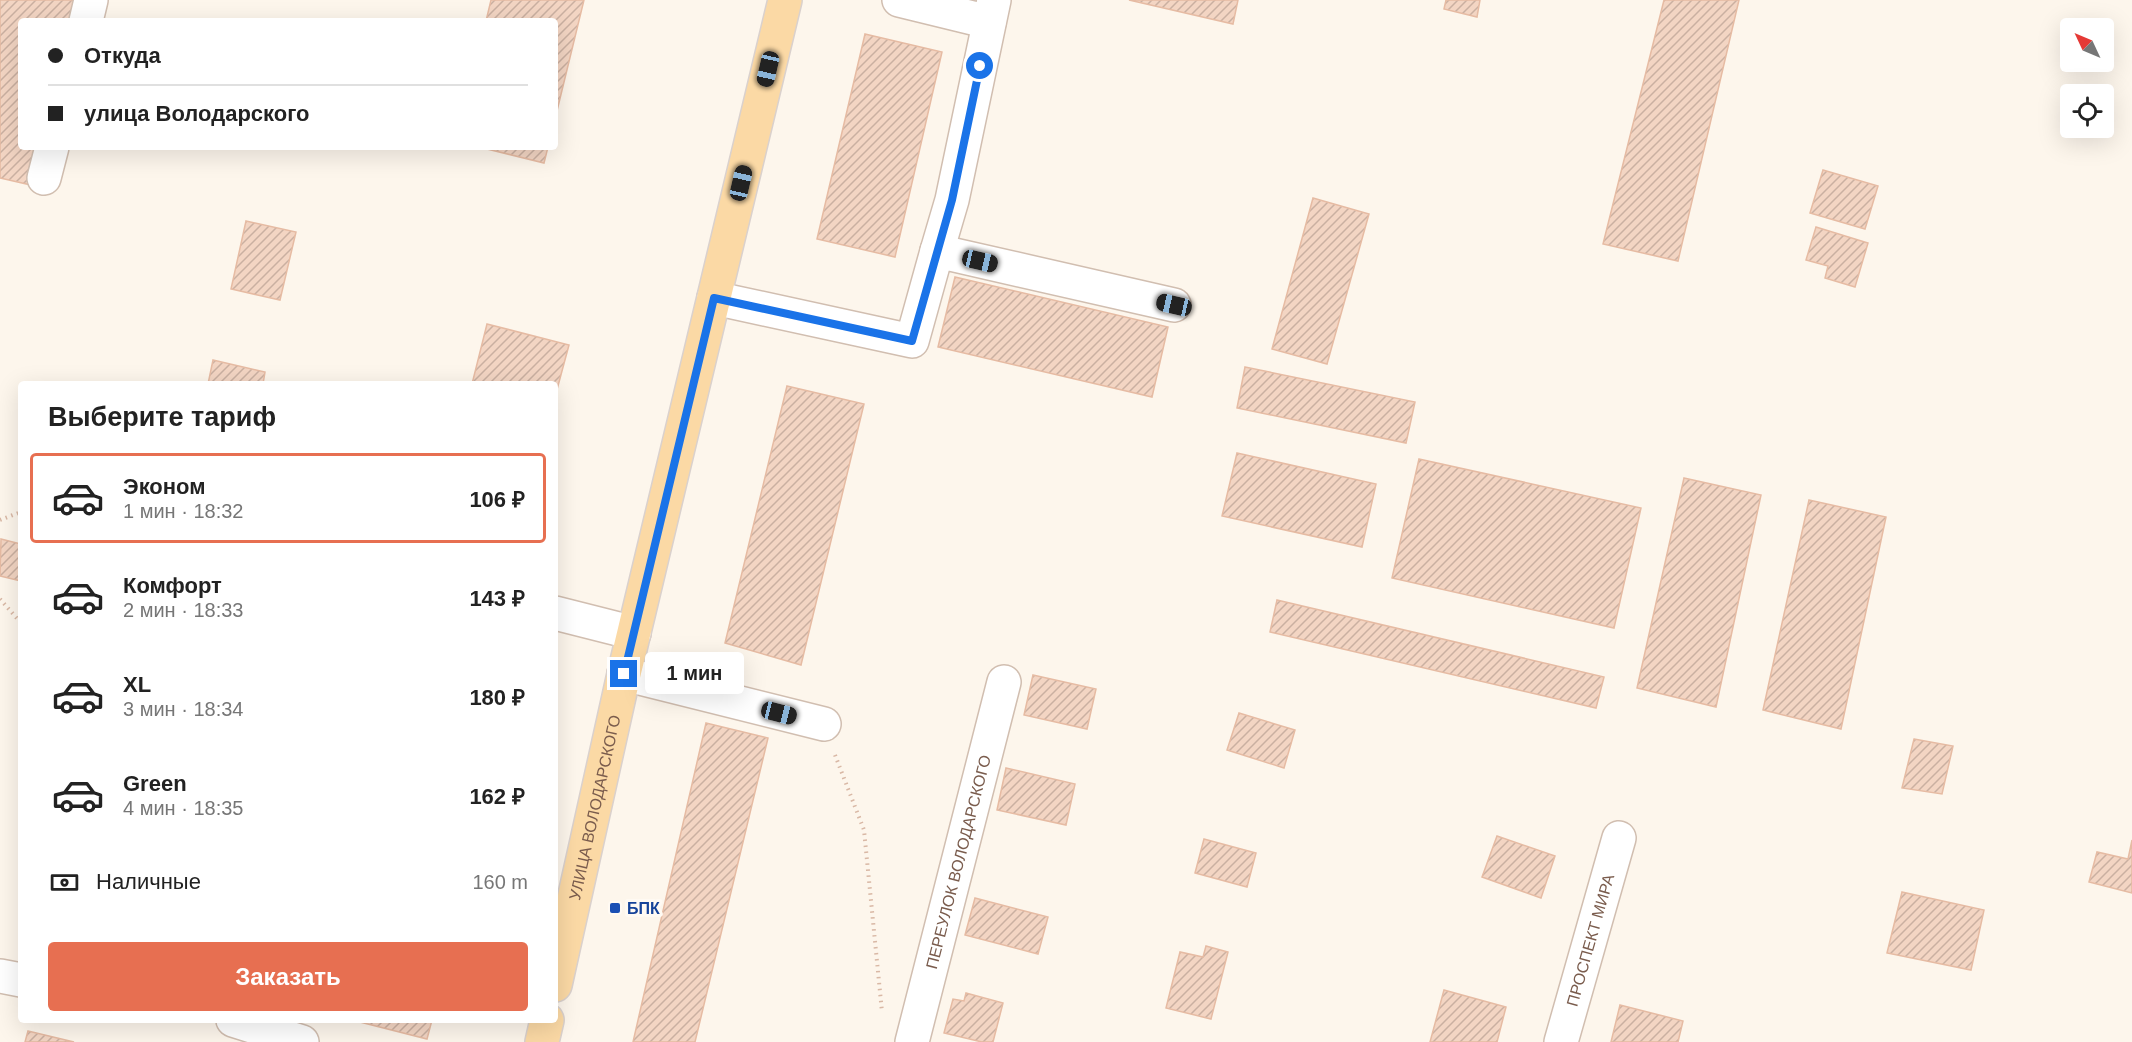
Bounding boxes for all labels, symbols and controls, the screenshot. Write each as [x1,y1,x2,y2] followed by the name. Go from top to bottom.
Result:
[2060,18,2114,72] north arrow
[2060,18,2114,138] map controls
[84,43,161,68] text: Откуда
[755,49,781,89] car
[966,52,993,79] route start
[2060,84,2114,138] button: locate
[84,101,310,126] text: улица Володарского
[728,163,754,203] car
[960,248,1000,274] car
[1154,292,1194,318] car
[48,402,276,432] text: Выберите тариф
[51,471,105,525] icon: car
[123,474,206,499] text: Эконом
[469,487,525,512] text: 106 ₽
[123,500,243,522] text: 1 мин · 18:32
[51,570,105,624] icon: car
[123,573,222,598] text: Комфорт
[469,586,525,611] text: 143 ₽
[123,599,243,621] text: 2 мин · 18:33
[645,653,744,695] callout: 1 мин
[610,660,637,687] route end
[667,662,722,684] text: 1 мин
[51,669,105,723] icon: car
[123,672,151,697] text: XL
[469,685,525,710] text: 180 ₽
[123,698,243,720] text: 3 мин · 18:34
[759,700,799,726] car
[566,713,624,902] street label: УЛИЦА ВОЛОДАРСКОГО
[923,753,994,971] street label: ПЕРЕУЛОК ВОЛОДАРСКОГО
[51,768,105,822] icon: car
[123,771,187,796] text: Green
[469,784,525,809] text: 162 ₽
[123,797,243,819] text: 4 мин · 18:35
[48,866,81,899] icon: cash
[96,869,201,894] text: Наличные
[472,871,528,893] text: 160 m
[1564,872,1617,1008] street label: ПРОСПЕКТ МИРА
[627,900,660,917] place label: БПК
[608,901,622,915] marker: БПК
[48,942,528,1011] button: Заказать

